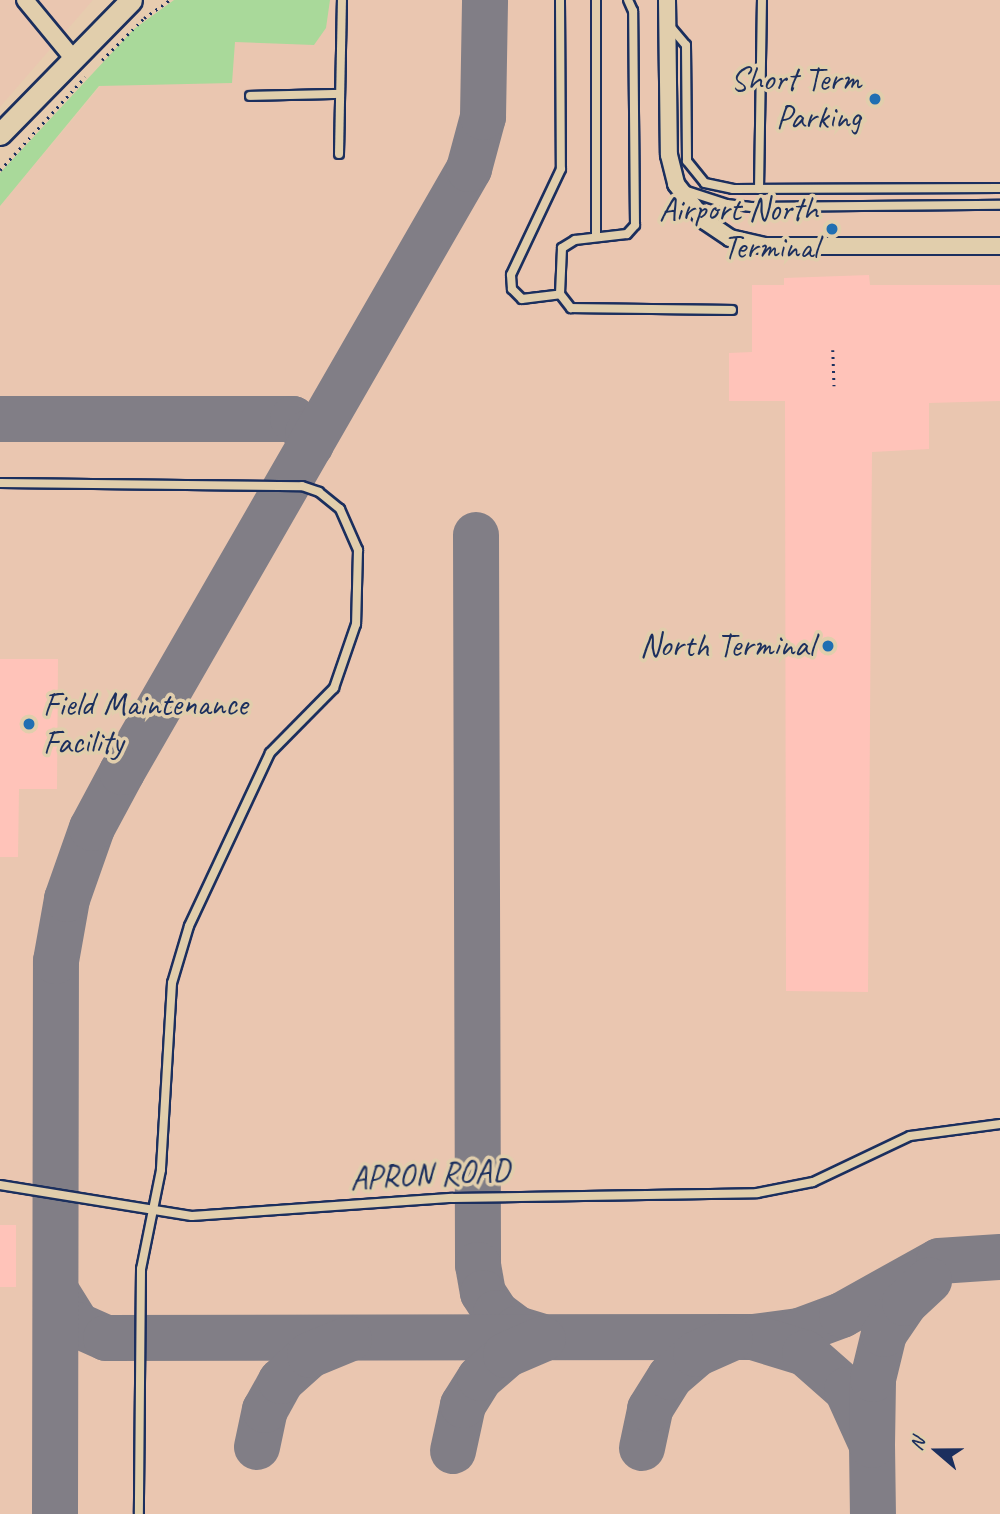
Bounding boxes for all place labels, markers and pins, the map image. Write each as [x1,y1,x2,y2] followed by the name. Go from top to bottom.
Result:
[732,60,861,138] place label: Short Term Parking
[867,91,883,107] marker: Short Term Parking
[659,190,818,268] place label: Airport North Terminal
[824,221,840,237] marker: Airport North Terminal
[642,626,814,666] place label: North Terminal
[820,638,836,654] marker: North Terminal
[43,685,249,763] place label: Field Maintenance Facility
[21,716,37,732] marker: Field Maintenance Facility

